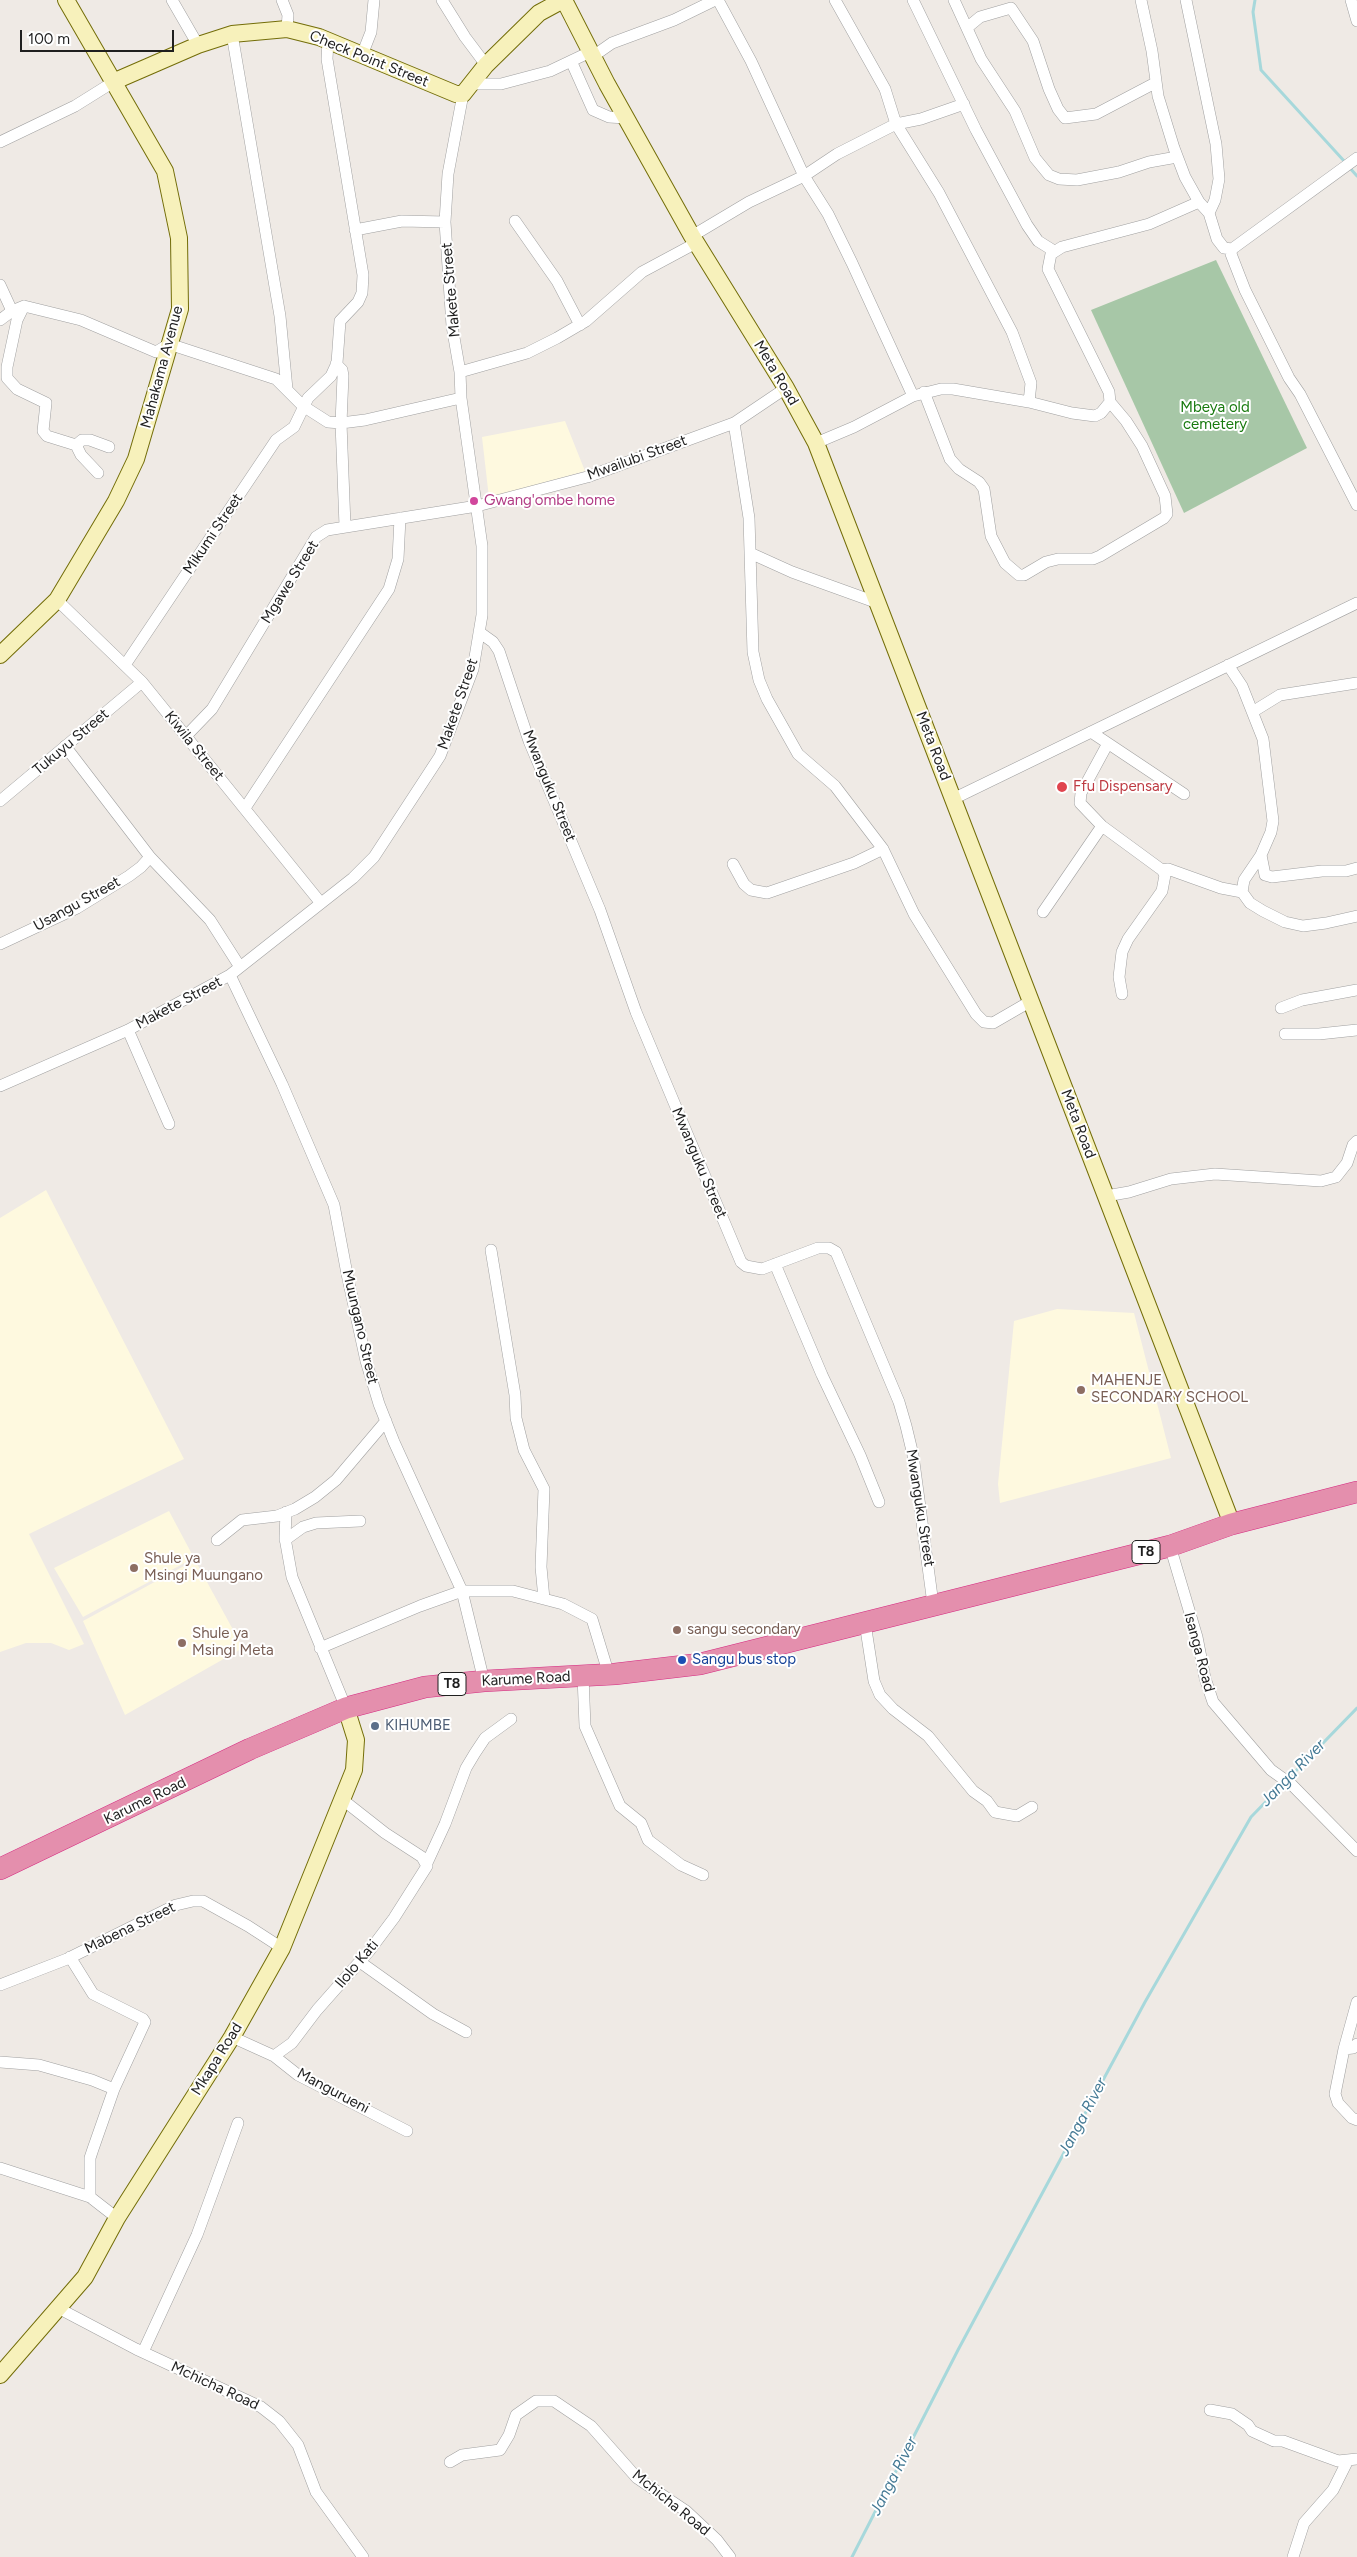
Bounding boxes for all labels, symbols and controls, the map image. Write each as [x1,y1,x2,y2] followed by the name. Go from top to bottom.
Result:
[22,20,176,52] scale bar
[307,27,431,91] street label: Check Point Street
[28,30,70,48] text: 100 m
[438,242,464,338] street label: Makete Street
[137,304,187,430] street label: Mahakama Avenue
[750,337,802,409] street label: Meta Road
[1180,399,1250,434] park label: Mbeya old cemetery
[585,432,689,484] street label: Mwailubi Street
[179,490,247,578] street label: Mikumi Street
[484,492,615,510] place label: Gwang'ombe home
[468,495,480,507] marker: Gwang'ombe home
[257,537,323,627] street label: Mgawe Street
[434,656,482,752] street label: Makete Street
[29,705,113,779] street label: Tukuyu Street
[160,707,228,785] street label: Kiwila Street
[912,709,954,783] street label: Meta Road
[518,728,580,844] street label: Mwanguku Street
[1073,778,1173,796] place label: Ffu Dispensary
[1055,780,1069,794] marker: Ffu Dispensary
[30,873,124,935] street label: Usangu Street
[133,973,225,1033] street label: Makete Street
[1057,1087,1099,1161] street label: Meta Road
[668,1105,730,1221] street label: Mwanguku Street
[338,1268,382,1386] street label: Muungano Street
[1091,1372,1248,1407] place label: MAHENJE SECONDARY SCHOOL
[1075,1384,1087,1396] marker: MAHENJE SECONDARY SCHOOL
[902,1448,938,1568] street label: Mwanguku Street
[1132,1540,1160,1564] road number: T8
[144,1550,263,1585] place label: Shule ya Msingi Muungano
[128,1562,140,1574] marker: Shule ya Msingi Muungano
[1180,1610,1218,1694] street label: Isanga Road
[687,1621,801,1639] place label: sangu secondary
[671,1624,683,1636] marker: sangu secondary
[192,1625,274,1660] place label: Shule ya Msingi Meta
[176,1637,188,1649] marker: Shule ya Msingi Meta
[692,1651,796,1669] place label: Sangu bus stop
[676,1654,688,1666] marker: Sangu bus stop
[481,1668,571,1690] street label: Karume Road
[438,1672,466,1696] road number: T8
[385,1717,451,1735] place label: KIHUMBE
[369,1720,381,1732] marker: KIHUMBE
[1256,1736,1330,1810] water label: Janga River
[101,1773,189,1829] street label: Karume Road
[82,1898,178,1958] street label: Mabena Street
[332,1936,382,1992] street label: Ilolo Kati
[188,2019,246,2099] street label: Mkapa Road
[294,2064,372,2118] street label: Mangurueni
[1054,2075,1112,2159] water label: Janga River
[168,2358,262,2414] street label: Mchicha Road
[866,2434,922,2518] water label: Janga River
[628,2466,714,2540] street label: Mchicha Road

